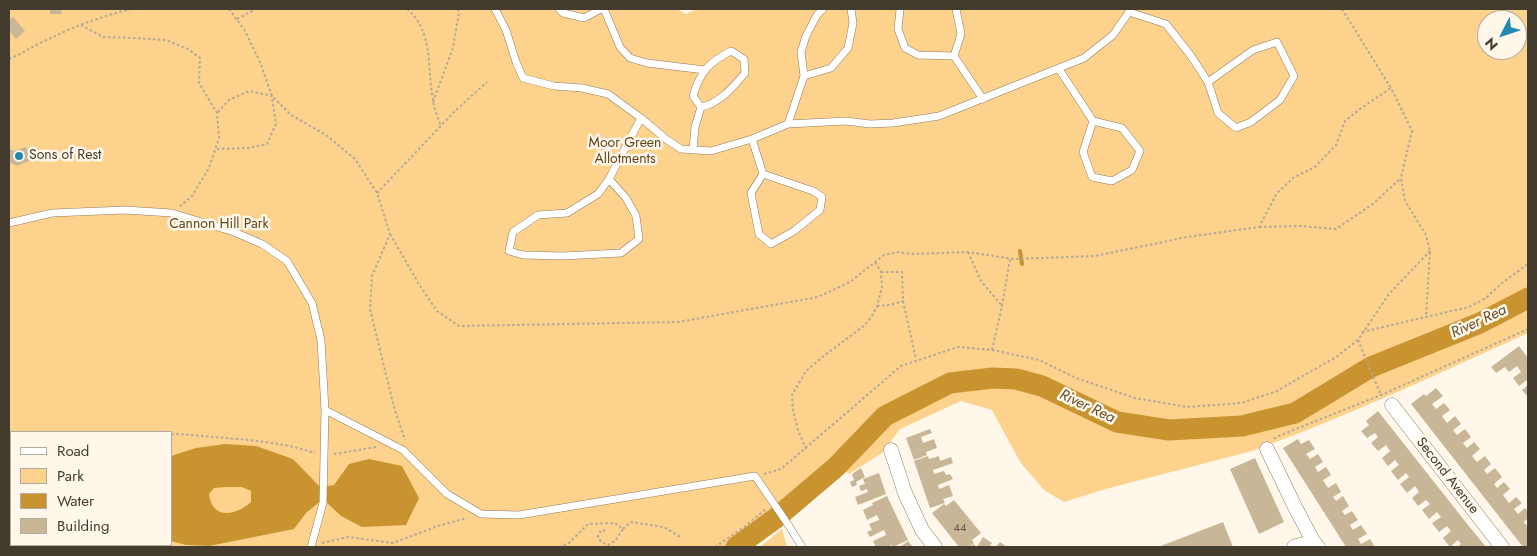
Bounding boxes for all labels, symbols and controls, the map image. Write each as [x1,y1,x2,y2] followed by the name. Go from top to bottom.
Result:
[1477,10,1527,60] north arrow
[1480,33,1503,55] text: N
[589,136,661,168] park label: Moor Green Allotments
[29,148,101,164] place label: Sons of Rest
[13,150,25,162] marker: Sons of Rest
[169,217,269,233] park label: Cannon Hill Park
[1448,301,1510,343] water label: River Rea
[1056,386,1118,428] water label: River Rea
[10,431,172,546] legend
[1412,434,1482,518] street label: Second Avenue
[57,440,89,462] text: Road
[57,465,84,487] text: Park
[57,490,94,512] text: Water
[57,515,109,537] text: Building
[954,521,966,535] house number: 44

